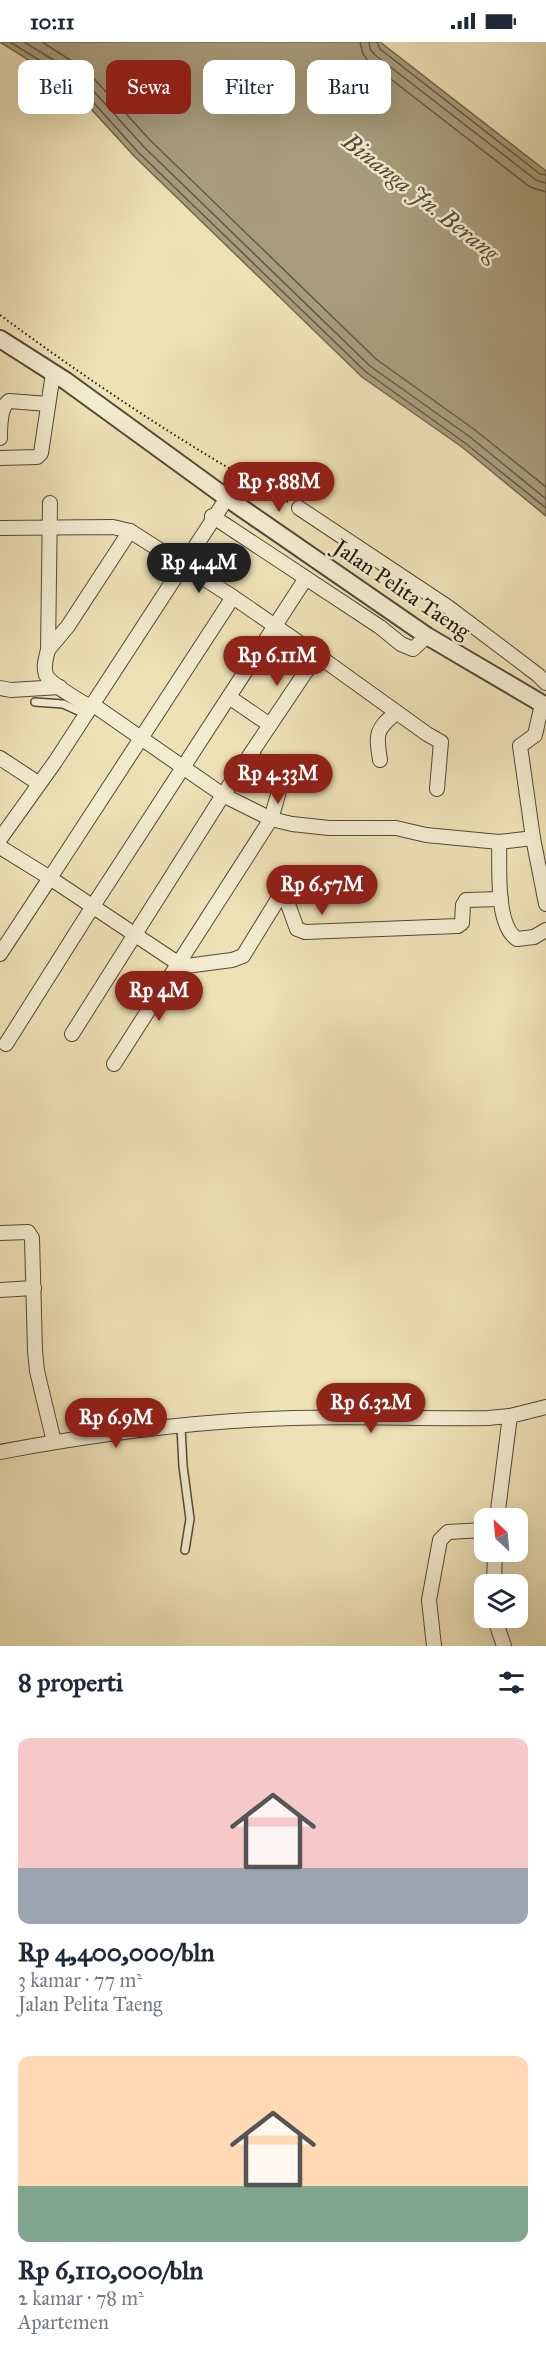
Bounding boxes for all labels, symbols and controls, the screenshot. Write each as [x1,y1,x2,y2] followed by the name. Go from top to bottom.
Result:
[30,8,74,35] text: 10:11
[18,60,94,114] chip: Beli
[106,60,191,114] chip: Sewa
[203,60,295,114] chip: Filter
[307,60,391,114] chip: Baru
[336,126,507,269] water label: Binanga Jn. Berang
[217,462,341,513] pin: Rp 5.88M
[237,469,321,493] text: Rp 5.88M
[327,532,476,645] street label: Jalan Pelita Taeng
[144,543,254,594] pin: Rp 4.4M
[161,550,237,574] text: Rp 4.4M
[215,636,339,687] pin: Rp 6.11M
[237,643,317,667] text: Rp 6.11M
[216,754,340,805] pin: Rp 4.33M
[238,761,318,785] text: Rp 4.33M
[260,865,384,916] pin: Rp 6.57M
[280,872,364,896] text: Rp 6.57M
[117,971,201,1022] pin: Rp 4M
[129,978,189,1002] text: Rp 4M
[309,1383,433,1434] pin: Rp 6.32M
[330,1390,412,1414] text: Rp 6.32M
[61,1398,171,1449] pin: Rp 6.9M
[79,1405,153,1429] text: Rp 6.9M
[474,1508,528,1562] north arrow
[474,1508,528,1628] map controls
[474,1574,528,1628] button: layers
[18,1666,123,1698] text: 8 properti
[495,1666,528,1699] icon: filters
[219,1777,327,1885] icon: home
[18,1936,215,1968] text: Rp 4,400,000/bln
[18,1968,142,1992] text: 3 kamar · 77 m²
[18,1992,162,2016] text: Jalan Pelita Taeng
[219,2095,327,2203] icon: home
[18,2254,203,2286] text: Rp 6,110,000/bln
[18,2286,144,2310] text: 2 kamar · 78 m²
[18,2310,109,2334] text: Apartemen

